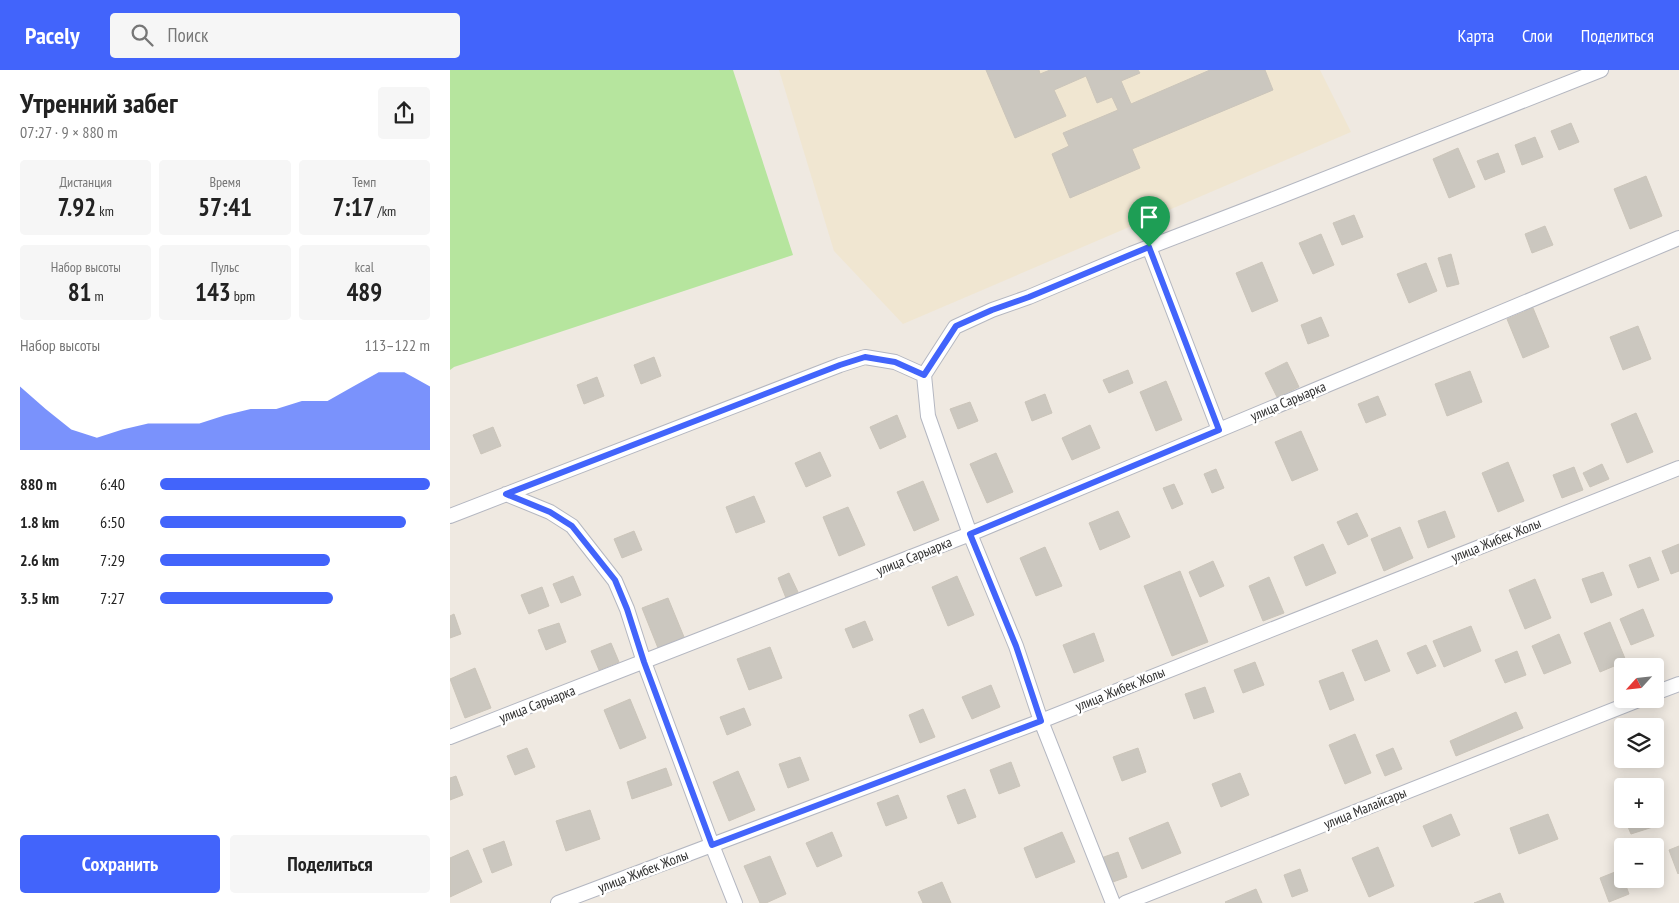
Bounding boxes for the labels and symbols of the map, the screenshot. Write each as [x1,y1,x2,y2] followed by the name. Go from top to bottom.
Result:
[1128,196,1170,247] pin
[1248,377,1328,425] street label: улица Сарыарка
[1448,514,1544,566] street label: улица Жибек Жолы
[874,533,954,579] street label: улица Сарыарка
[1614,658,1664,708] north arrow
[1072,663,1168,715] street label: улица Жибек Жолы
[496,681,578,727] street label: улица Сарыарка
[1321,783,1409,833] street label: улица Малайсары
[595,846,691,896] street label: улица Жибек Жолы

